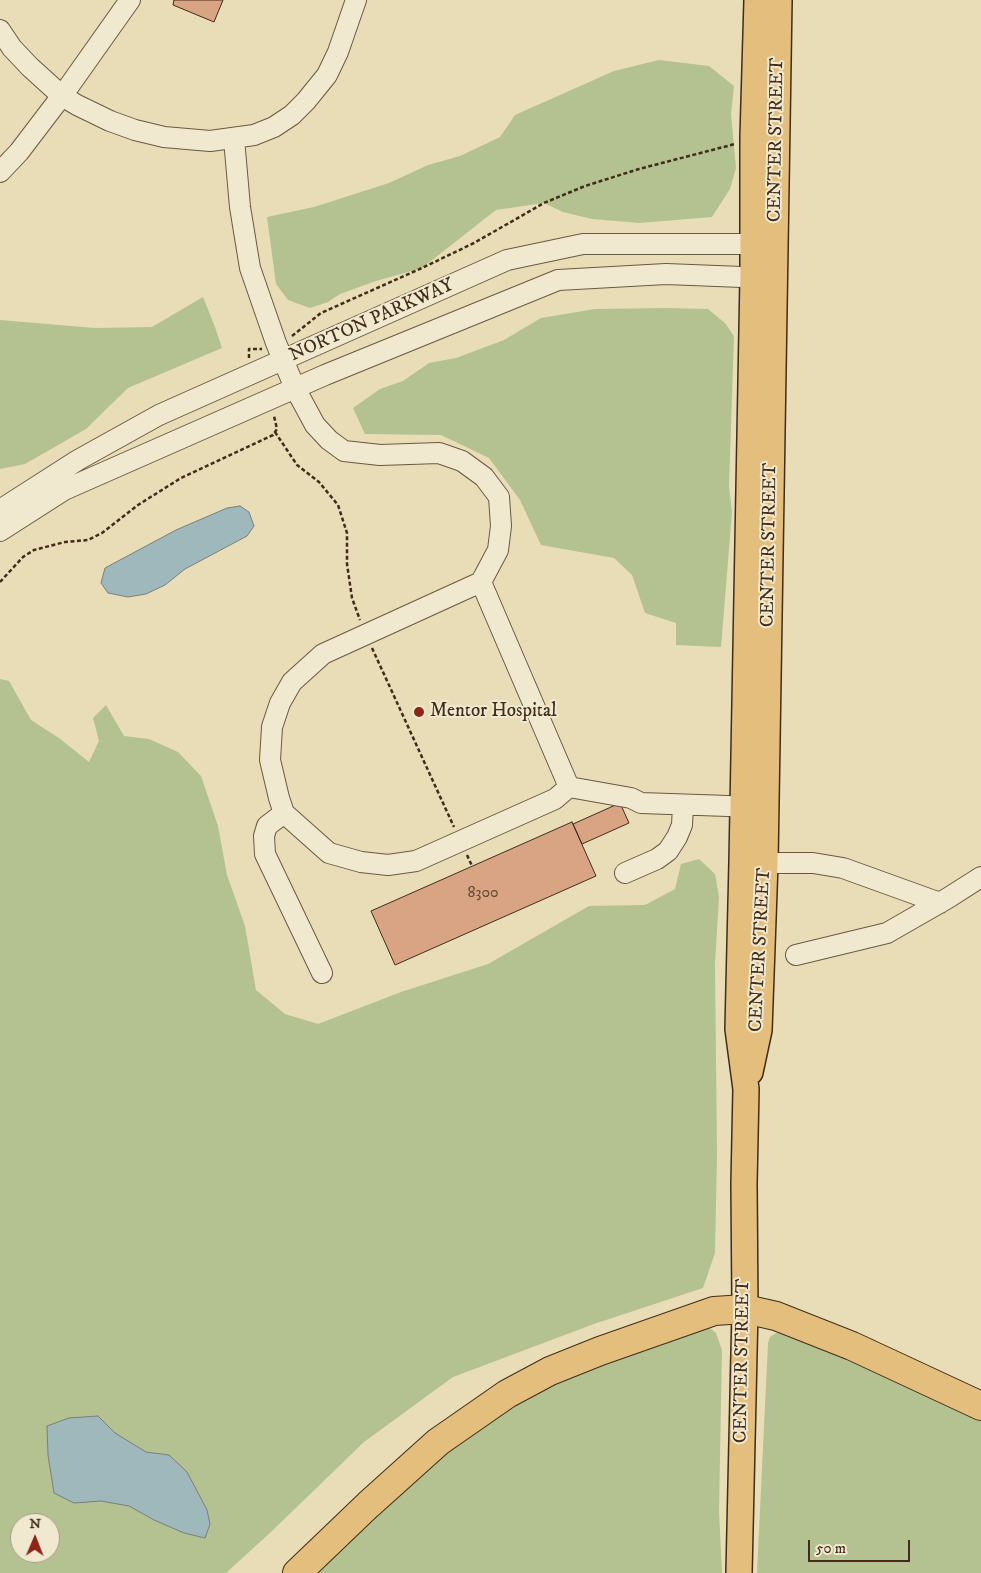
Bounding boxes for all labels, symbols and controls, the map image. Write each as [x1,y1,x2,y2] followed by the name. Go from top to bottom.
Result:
[764,58,790,222] street label: CENTER STREET
[286,274,458,368] street label: NORTON PARKWAY
[757,463,783,627] street label: CENTER STREET
[430,701,557,723] place label: Mentor Hospital
[412,705,426,719] marker: Mentor Hospital
[745,867,777,1033] street label: CENTER STREET
[467,884,499,904] house number: 8300
[730,1279,756,1443] street label: CENTER STREET
[10,1513,60,1563] north arrow
[29,1515,41,1533] text: N
[811,1530,914,1562] scale bar
[816,1539,846,1558] text: 50 m

